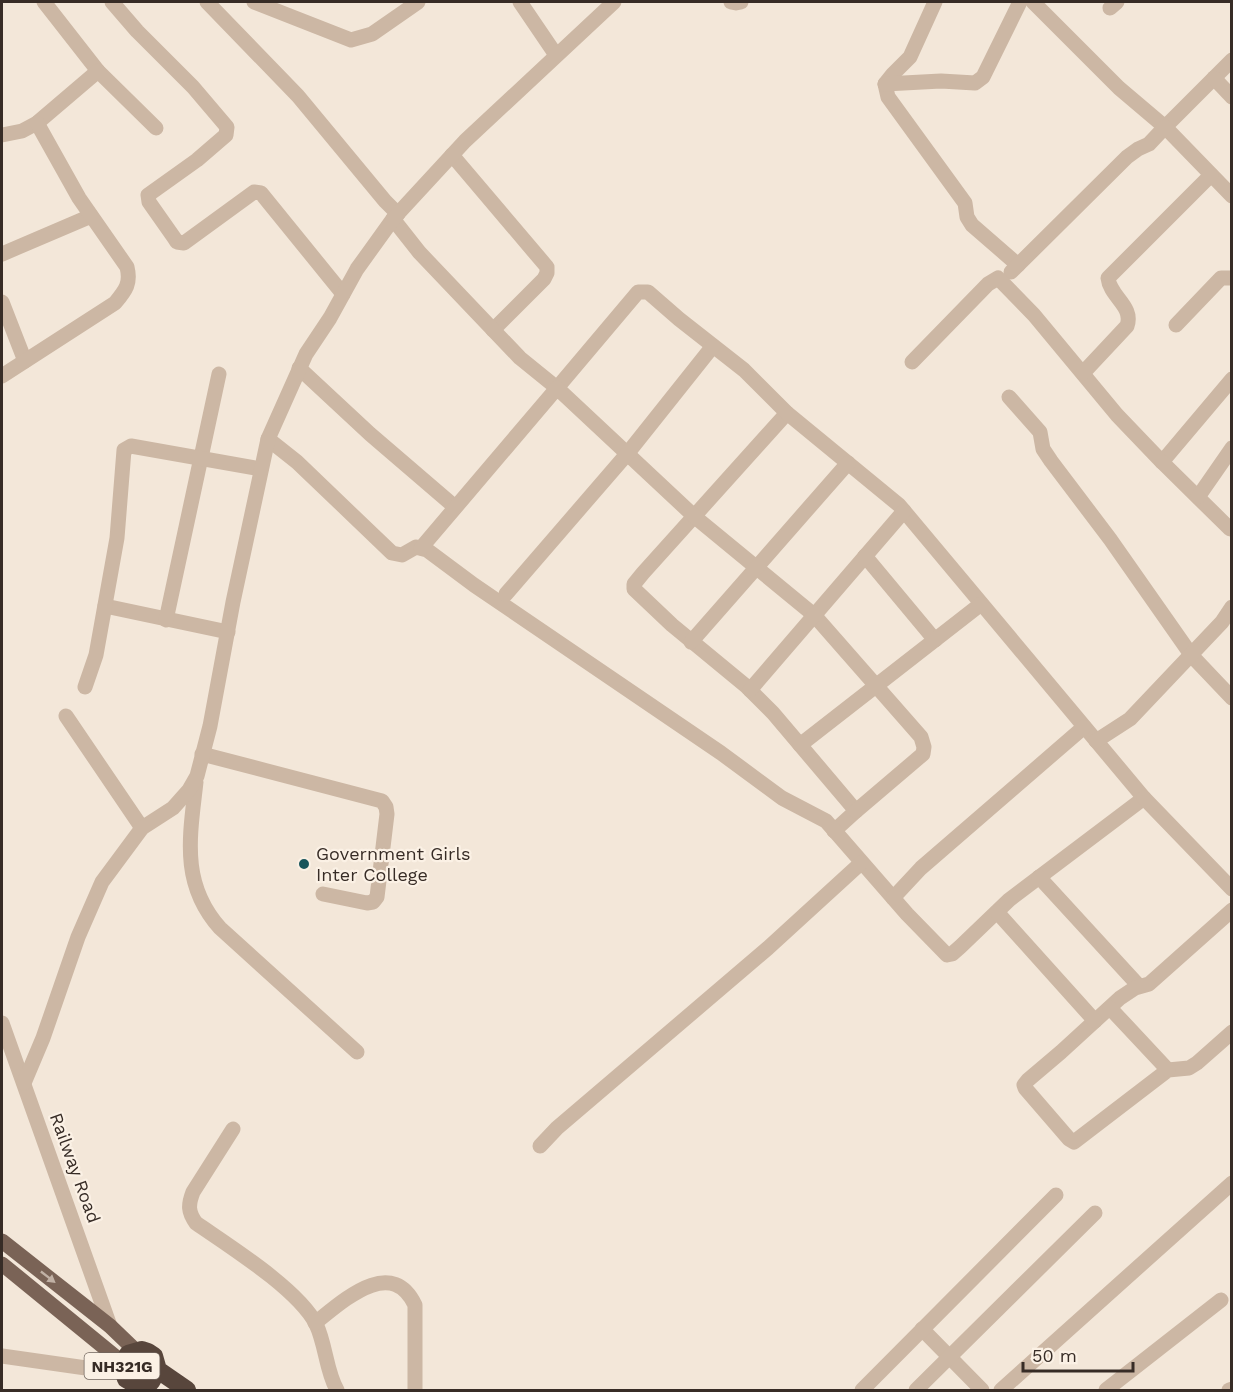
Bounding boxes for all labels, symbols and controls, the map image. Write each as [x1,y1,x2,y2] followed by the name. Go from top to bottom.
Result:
[316,843,470,885] place label: Government Girls Inter College
[297,857,311,871] marker: Government Girls Inter College
[46,1110,105,1226] street label: Railway Road
[40,1270,55,1282] one-way arrow
[1023,1335,1132,1373] scale bar
[1032,1345,1077,1366] text: 50 m
[84,1353,160,1379] road number: NH321G

